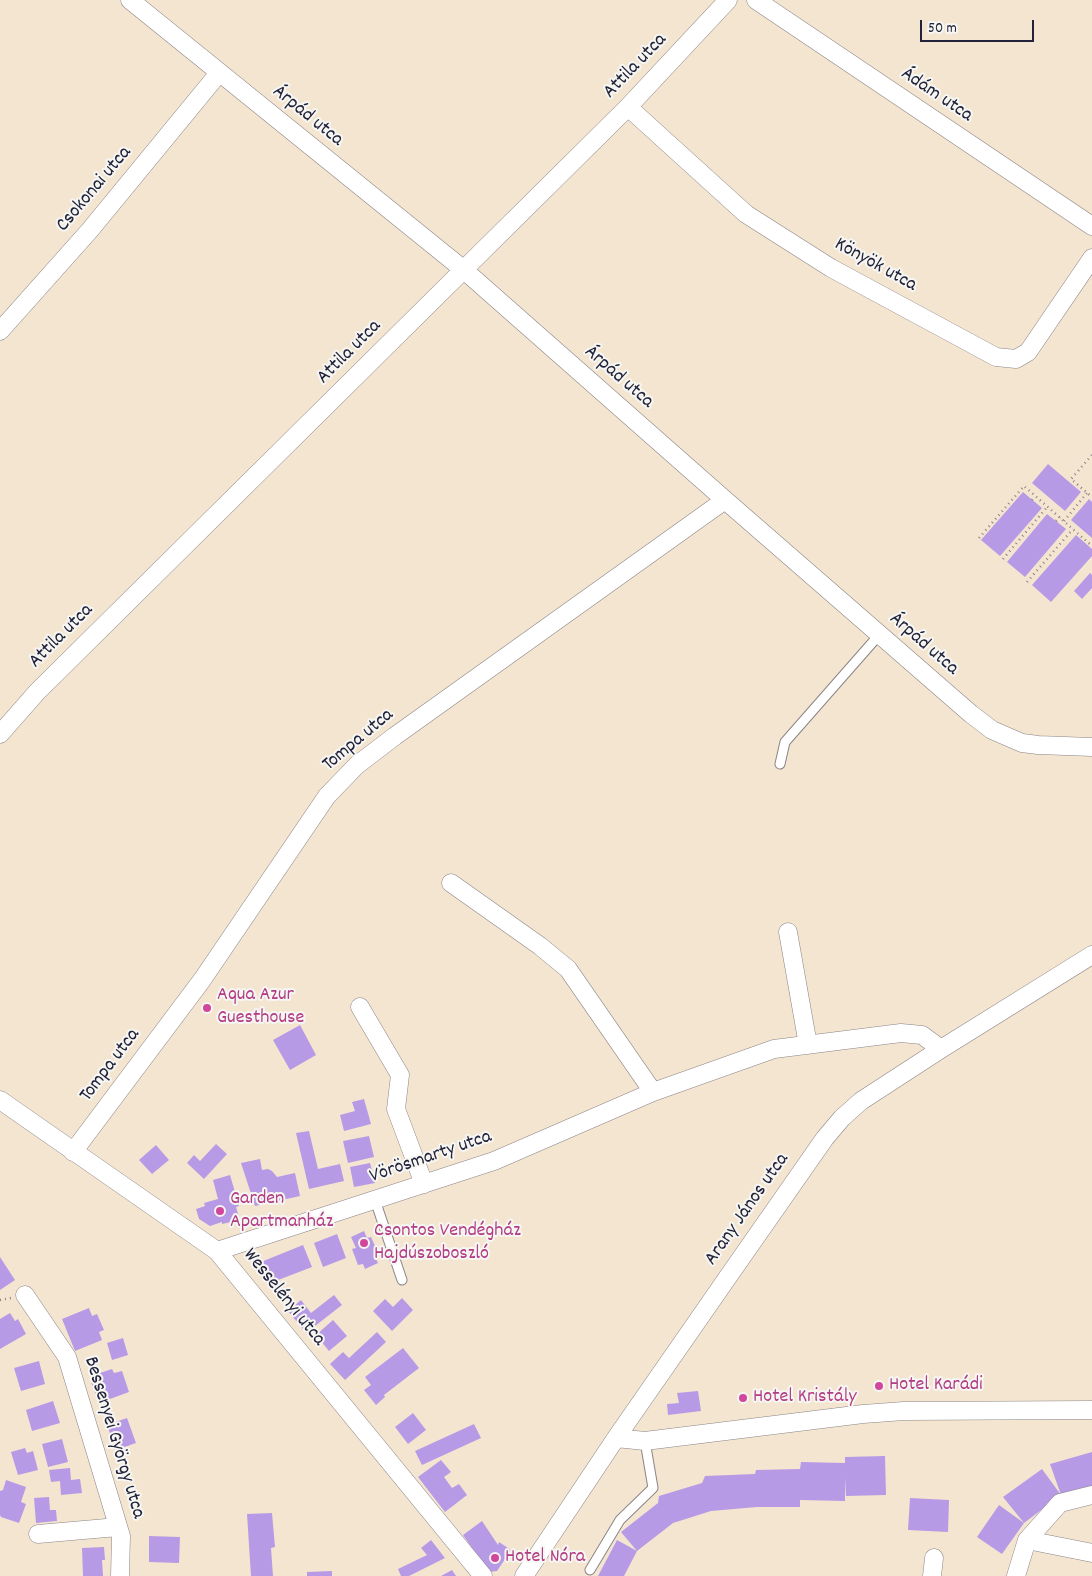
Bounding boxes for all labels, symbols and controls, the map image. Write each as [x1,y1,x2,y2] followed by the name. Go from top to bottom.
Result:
[922,10,1036,42] scale bar
[928,18,957,40] text: 50 m
[599,29,673,105] street label: Attila utca
[896,63,976,129] street label: Ádám utca
[267,81,347,153] street label: Árpád utca
[52,142,138,238] street label: Csokonai utca
[830,234,920,298] street label: Könyök utca
[313,316,387,390] street label: Attila utca
[578,341,658,415] street label: Árpád utca
[25,600,99,674] street label: Attila utca
[883,608,963,682] street label: Árpád utca
[319,704,399,778] street label: Tompa utca
[217,984,304,1031] place label: Aqua Azur Guesthouse
[201,1002,213,1014] marker: Aqua Azur Guesthouse
[76,1025,146,1107] street label: Tompa utca
[367,1126,495,1190] street label: Vörösmarty utca
[700,1149,796,1271] street label: Arany János utca
[230,1188,333,1235] place label: Garden Apartmanház
[214,1205,226,1217] marker: Garden Apartmanház
[374,1220,521,1267] place label: Csontos Vendégház Hajdúszoboszló
[358,1237,370,1249] marker: Csontos Vendégház Hajdúszoboszló
[236,1244,330,1352] street label: Wesselényi utca
[77,1354,149,1522] street label: Bessenyei György utca
[889,1374,983,1398] place label: Hotel Karádi
[873,1380,885,1392] marker: Hotel Karádi
[753,1386,857,1410] place label: Hotel Kristály
[737,1392,749,1404] marker: Hotel Kristály
[505,1546,585,1570] place label: Hotel Nóra
[489,1552,501,1564] marker: Hotel Nóra

